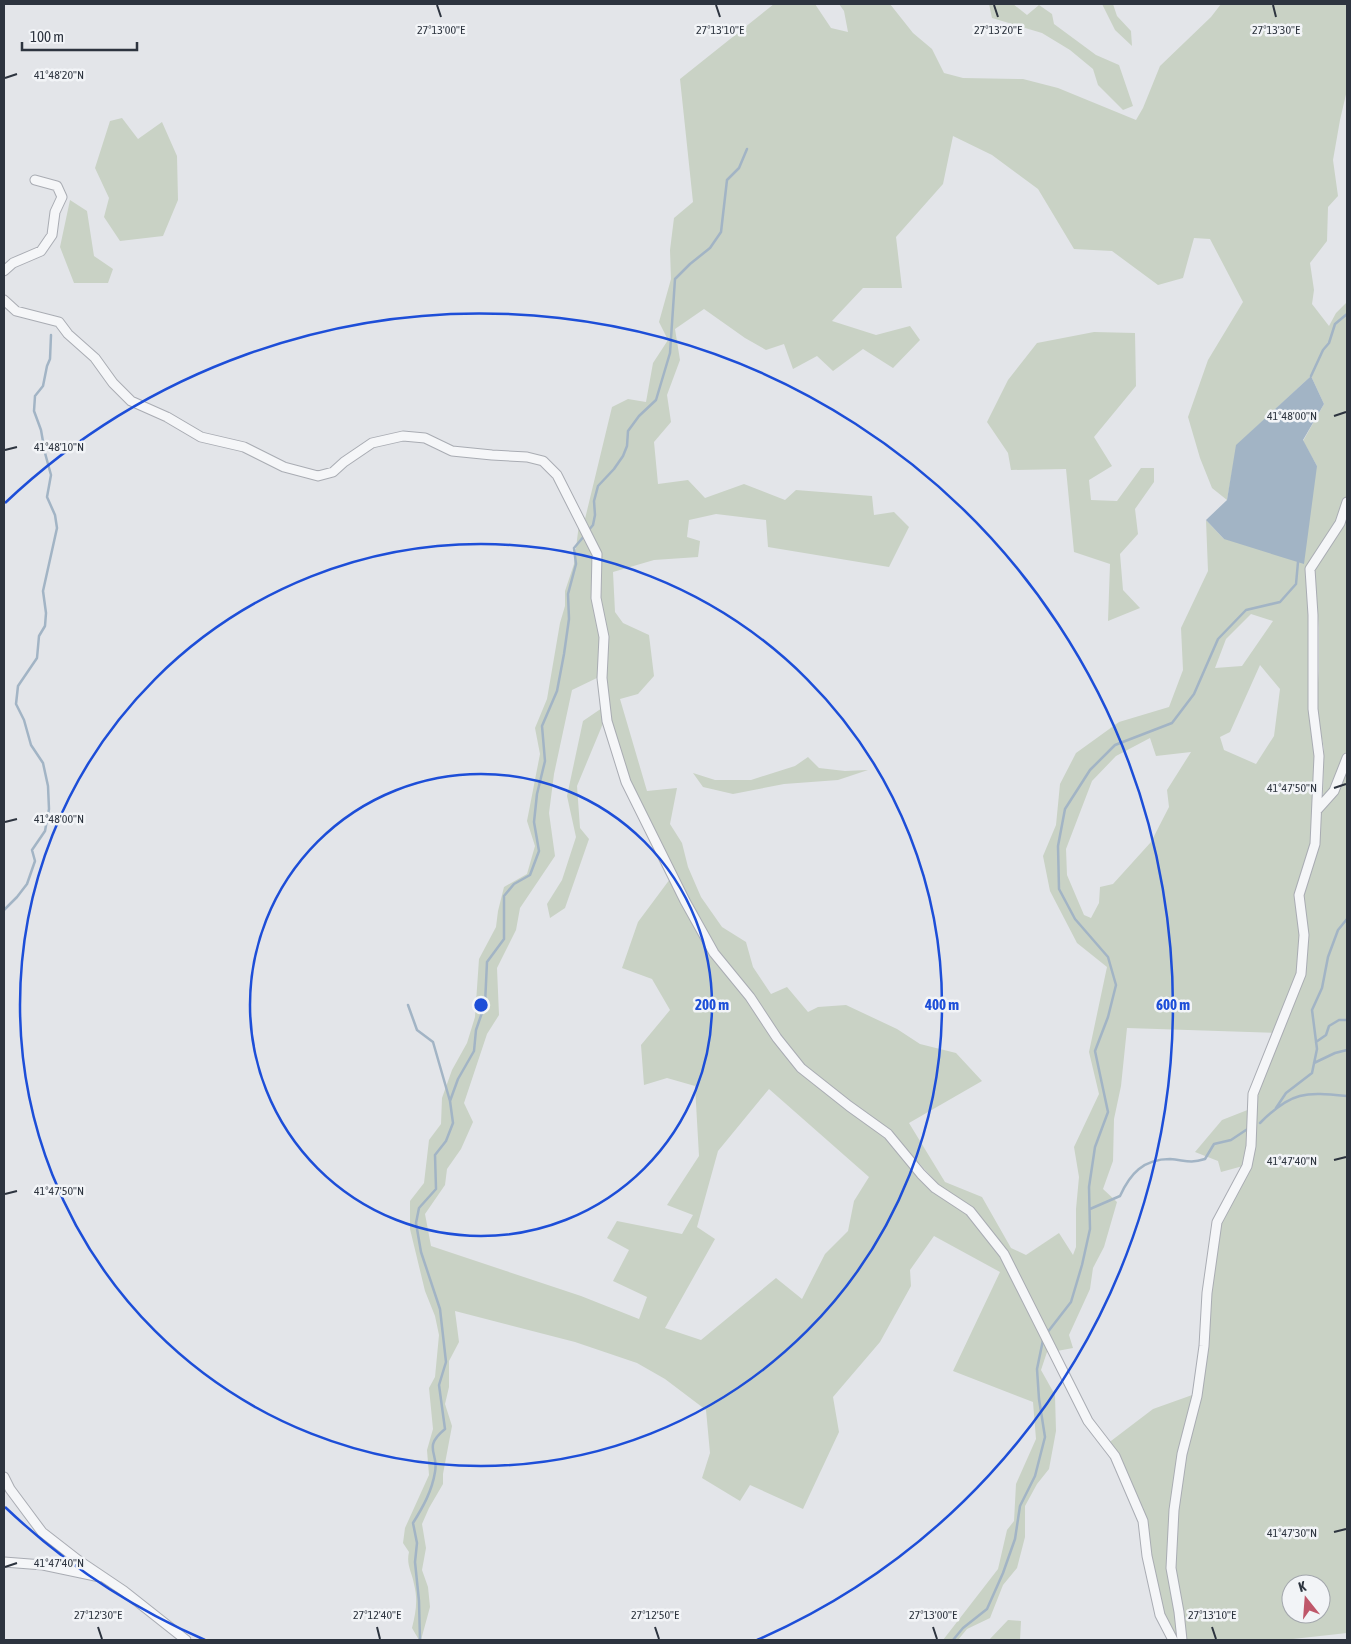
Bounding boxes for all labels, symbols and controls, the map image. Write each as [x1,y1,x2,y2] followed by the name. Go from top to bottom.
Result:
[22,20,138,52] scale bar
[417,23,465,37] text: 27°13'00"E
[696,23,744,37] text: 27°13'10"E
[974,23,1022,37] text: 27°13'20"E
[1252,23,1300,37] text: 27°13'30"E
[30,28,64,45] text: 100 m
[34,68,84,82] text: 41°48'20"N
[1267,409,1317,423] text: 41°48'00"N
[34,440,84,454] text: 41°48'10"N
[1267,781,1317,795] text: 41°47'50"N
[34,812,84,826] text: 41°48'00"N
[472,996,490,1014] centre of rings
[695,996,729,1013] text: 200 m
[924,996,959,1013] text: 400 m
[1156,996,1190,1013] text: 600 m
[1267,1154,1317,1168] text: 41°47'40"N
[34,1184,84,1198] text: 41°47'50"N
[1267,1526,1317,1540] text: 41°47'30"N
[34,1556,84,1570] text: 41°47'40"N
[1281,1574,1331,1624] north arrow
[1297,1578,1308,1595] text: K
[74,1608,122,1622] text: 27°12'30"E
[353,1608,401,1622] text: 27°12'40"E
[631,1608,679,1622] text: 27°12'50"E
[909,1608,957,1622] text: 27°13'00"E
[1188,1608,1236,1622] text: 27°13'10"E

